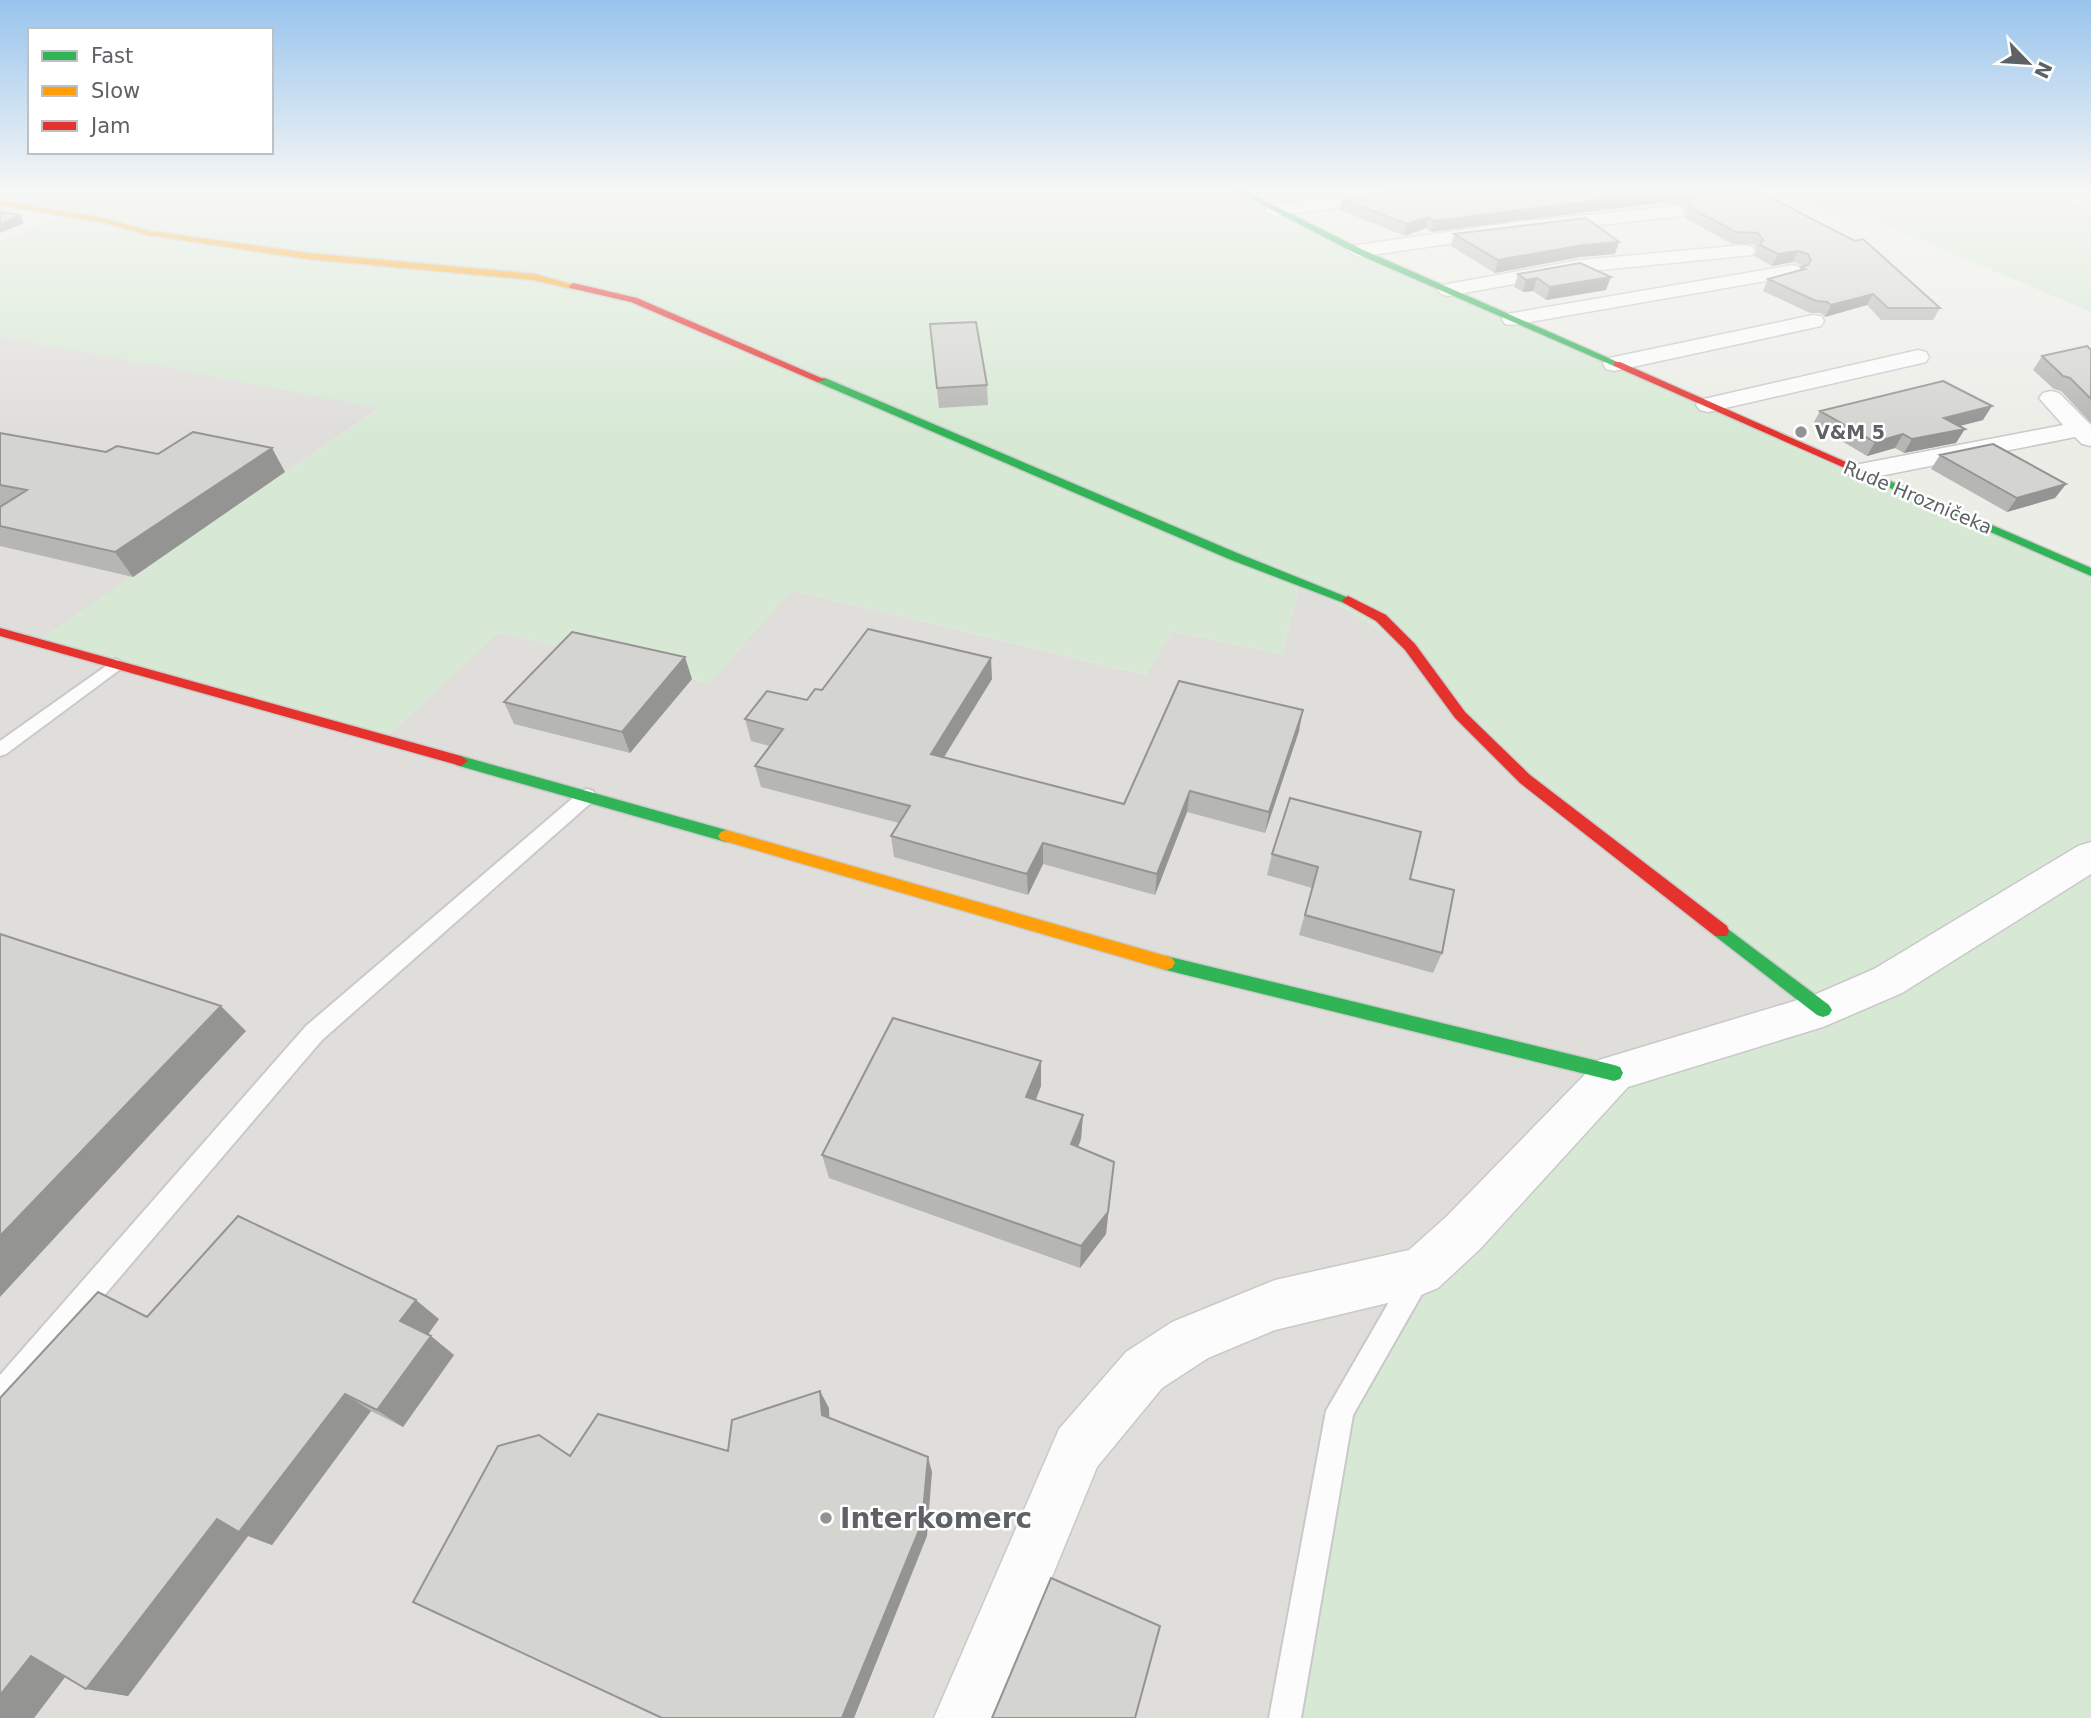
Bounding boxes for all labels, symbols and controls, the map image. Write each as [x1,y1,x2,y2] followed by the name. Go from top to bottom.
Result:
[28,28,273,154] legend
[1993,28,2063,98] north arrow
[91,44,133,68] text: Fast
[2030,58,2057,82] text: N
[91,79,140,103] text: Slow
[89,114,131,138] text: Jam
[1815,421,1885,443] place label: V&M 5
[1793,424,1809,440] marker: V&M 5
[1840,456,1996,538] street label: Rude Hrozničeka
[840,1502,1032,1535] place label: Interkomerc
[818,1510,834,1526] marker: Interkomerc

